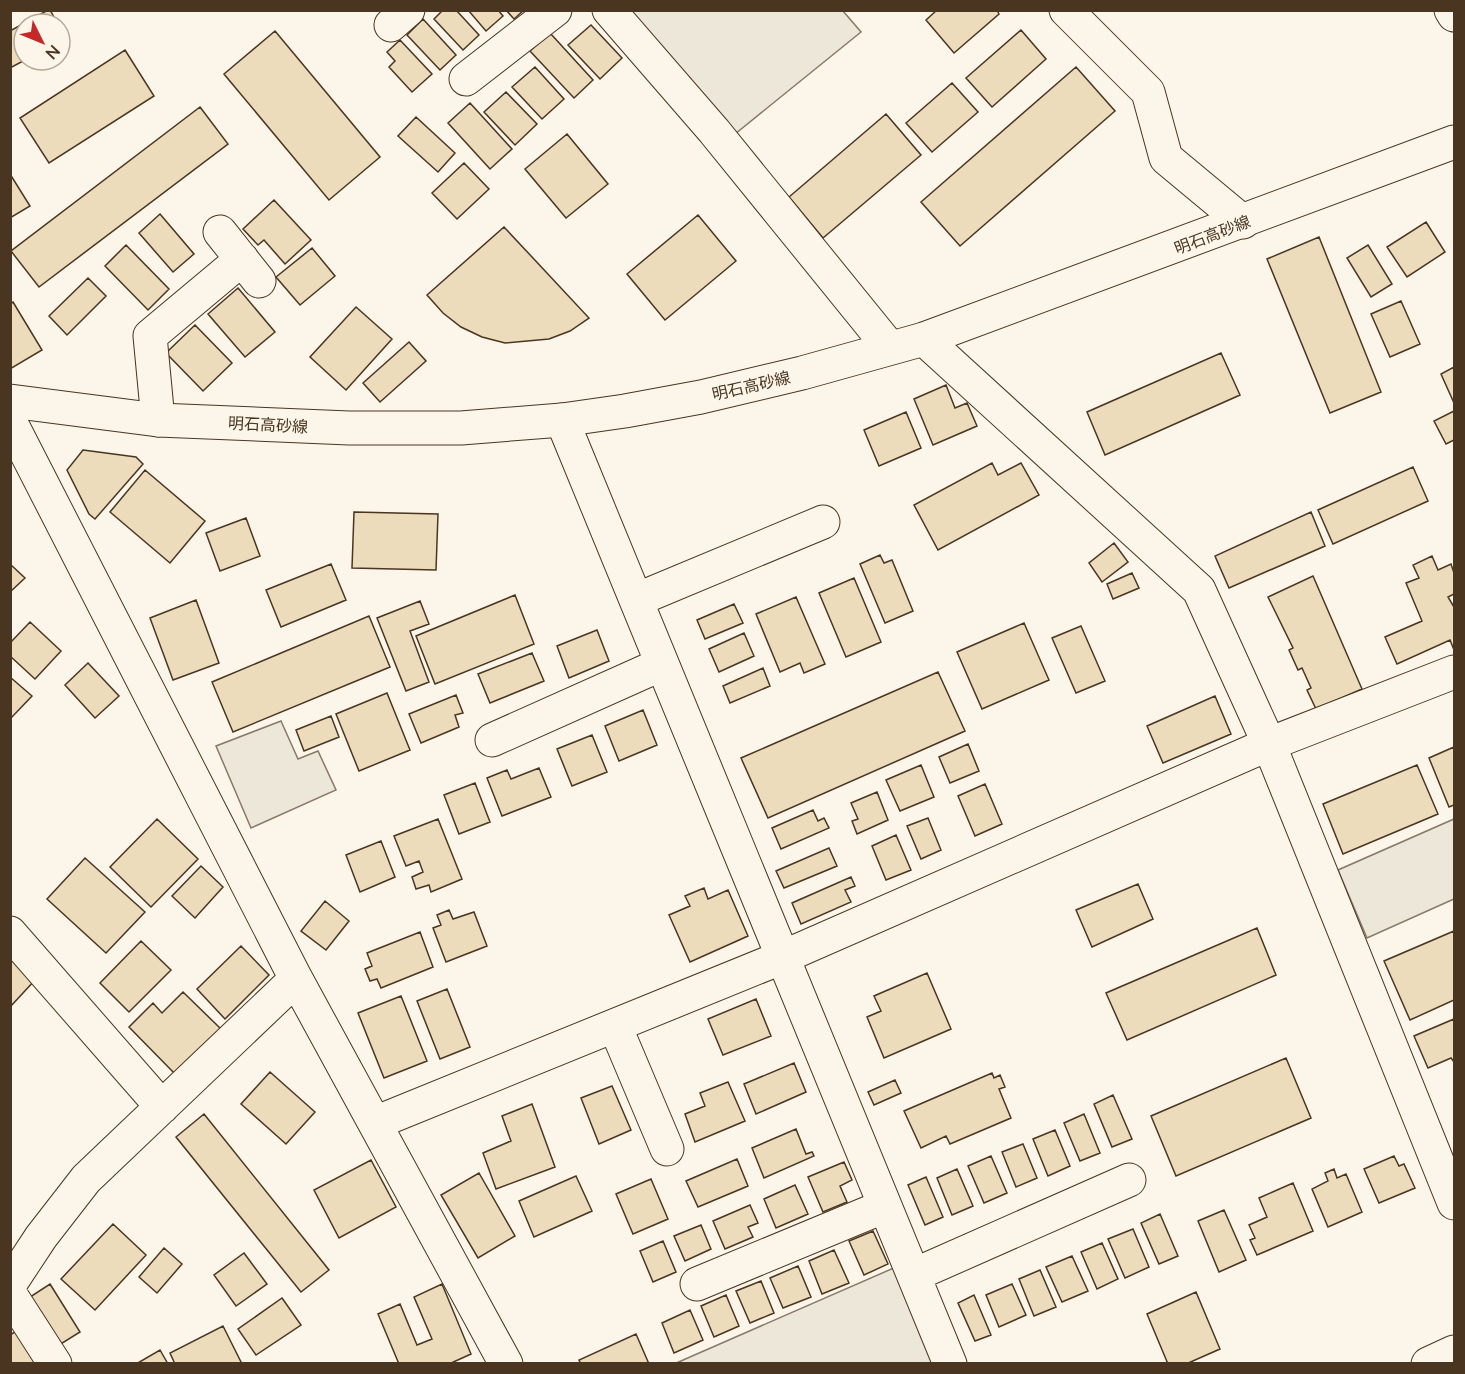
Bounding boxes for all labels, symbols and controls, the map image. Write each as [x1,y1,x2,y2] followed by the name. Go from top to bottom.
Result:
[12,12,72,72] north arrow
[42,42,64,64] text: N
[1171,211,1253,257] street label: 明石高砂線
[710,367,792,403] street label: 明石高砂線
[228,412,308,436] street label: 明石高砂線

